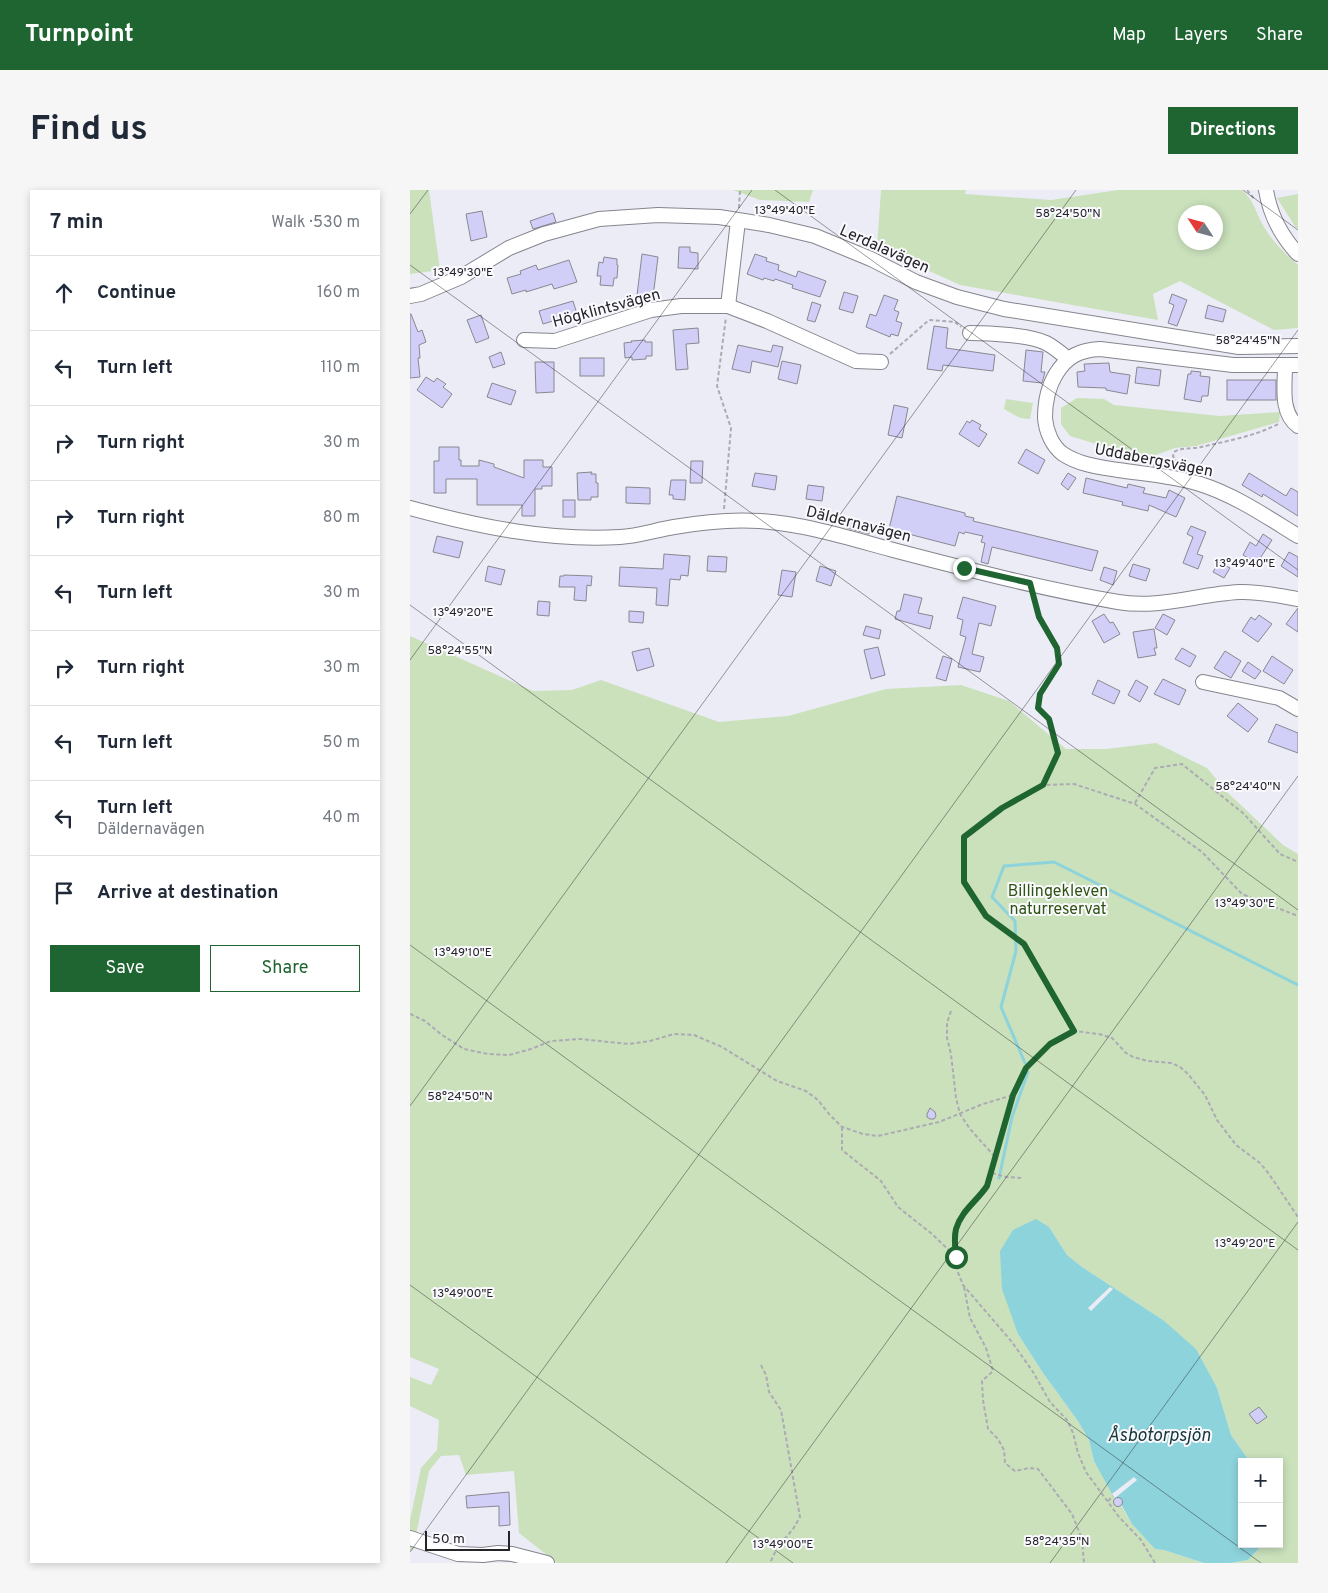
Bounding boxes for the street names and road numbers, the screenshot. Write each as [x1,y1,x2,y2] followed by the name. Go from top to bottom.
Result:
[836,221,932,279] street label: Lerdalavägen
[550,285,663,333] street label: Högklintsvägen
[1093,440,1215,482] street label: Uddabergsvägen
[804,502,913,548] street label: Däldernavägen

